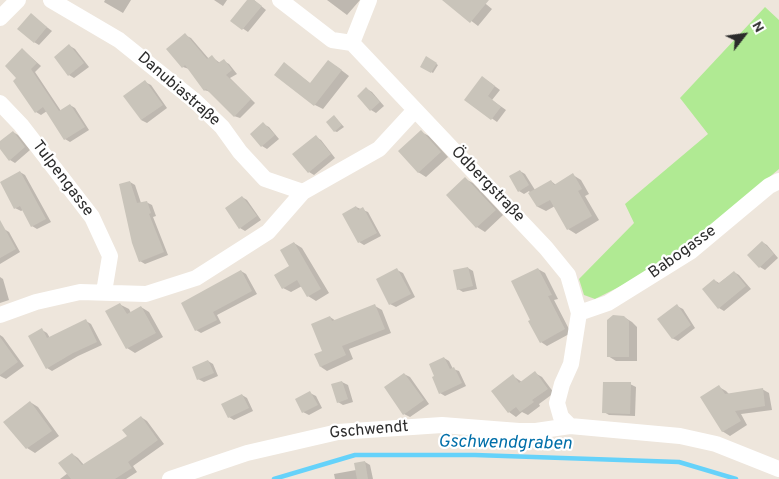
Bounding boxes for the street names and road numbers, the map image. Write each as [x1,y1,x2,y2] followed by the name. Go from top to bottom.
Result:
[133,49,223,131] street label: Danubiastraße
[27,137,97,221] street label: Tulpengasse
[446,143,528,227] street label: Ödbergstraße
[646,222,720,284] street label: Babogasse
[329,418,409,444] street label: Gschwendt

